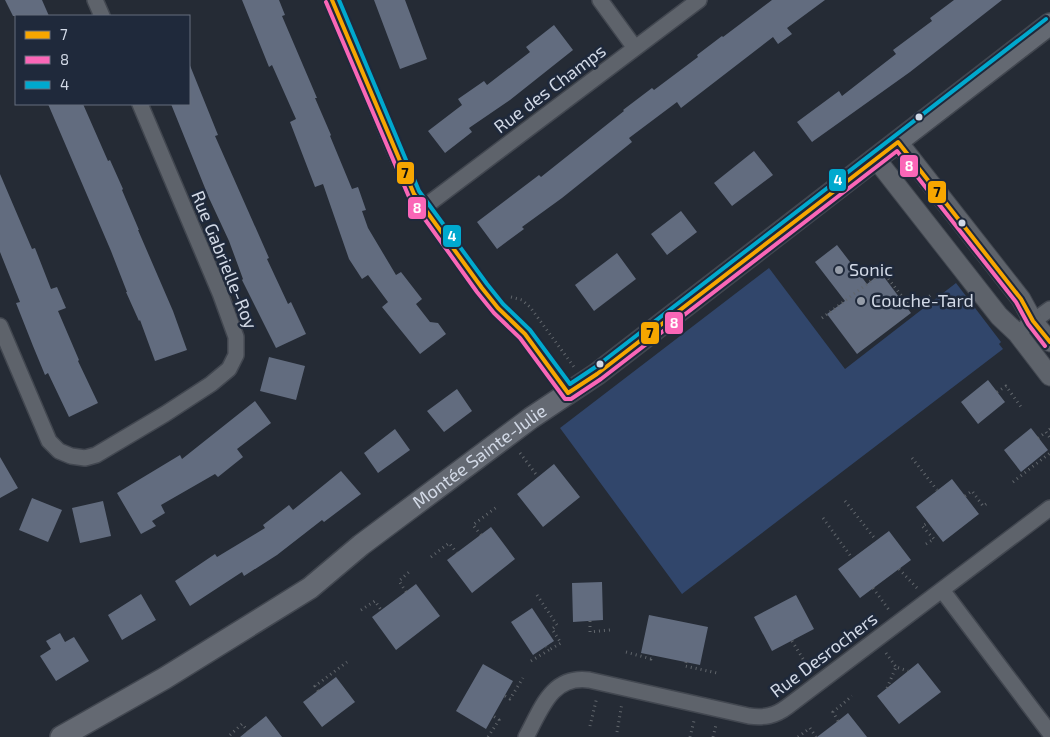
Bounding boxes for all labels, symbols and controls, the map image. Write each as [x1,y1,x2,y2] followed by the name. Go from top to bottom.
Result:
[15,15,190,105] legend
[60,25,68,43] text: 7
[489,39,610,137] street label: Rue des Champs
[60,50,69,68] text: 8
[60,75,69,93] text: 4
[914,112,924,122] unlabelled marker
[899,154,919,178] line badge: 8
[905,157,913,174] text: 8
[396,161,415,185] line badge: 7
[401,164,409,181] text: 7
[828,168,847,192] line badge: 4
[834,171,843,188] text: 4
[927,180,947,204] line badge: 7
[933,183,941,200] text: 7
[187,187,263,332] street label: Rue Gabrielle-Roy
[407,196,427,220] line badge: 8
[413,199,421,216] text: 8
[957,218,967,228] unlabelled marker
[442,224,462,248] line badge: 4
[448,227,457,244] text: 4
[849,258,893,280] place label: Sonic
[833,264,845,276] marker: Sonic
[871,289,974,311] place label: Couche-Tard
[855,295,867,307] marker: Couche-Tard
[664,311,684,335] line badge: 8
[670,314,678,331] text: 8
[640,321,660,345] line badge: 7
[646,324,654,341] text: 7
[595,359,605,369] unlabelled marker
[408,399,550,513] street label: Montée Sainte-Julie
[766,607,881,702] street label: Rue Desrochers

